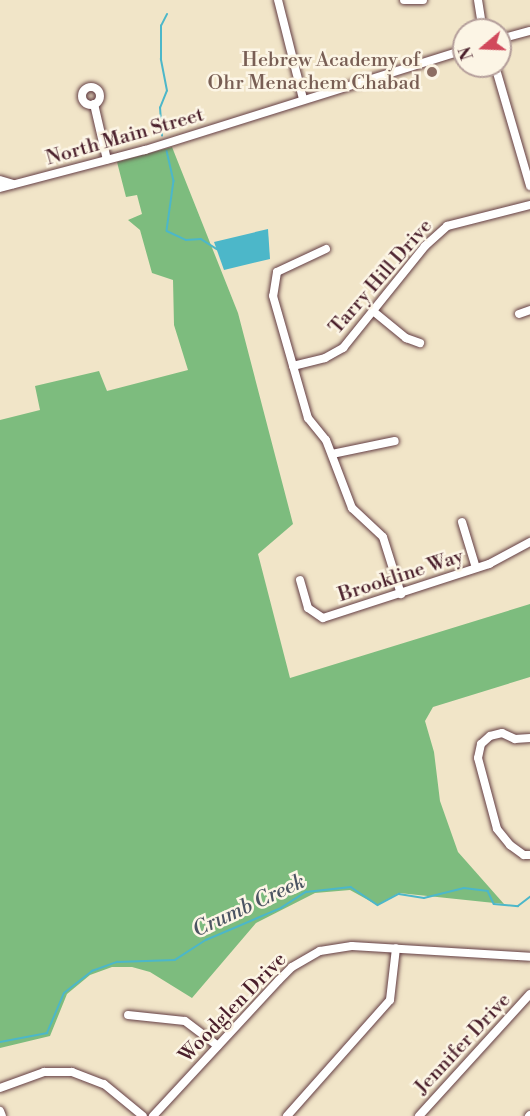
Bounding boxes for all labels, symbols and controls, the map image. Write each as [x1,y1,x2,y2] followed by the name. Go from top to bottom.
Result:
[452,18,512,78] north arrow
[455,44,478,62] text: N
[208,48,420,95] place label: Hebrew Academy of Ohr Menachem Chabad
[425,65,439,79] marker: Hebrew Academy of Ohr Menachem Chabad
[43,103,207,171] street label: North Main Street
[324,215,438,339] street label: Tarry Hill Drive
[335,544,467,608] street label: Brookline Way
[189,869,309,943] water label: Crumb Creek
[174,948,292,1068] street label: Woodglen Drive
[410,988,516,1100] street label: Jennifer Drive

